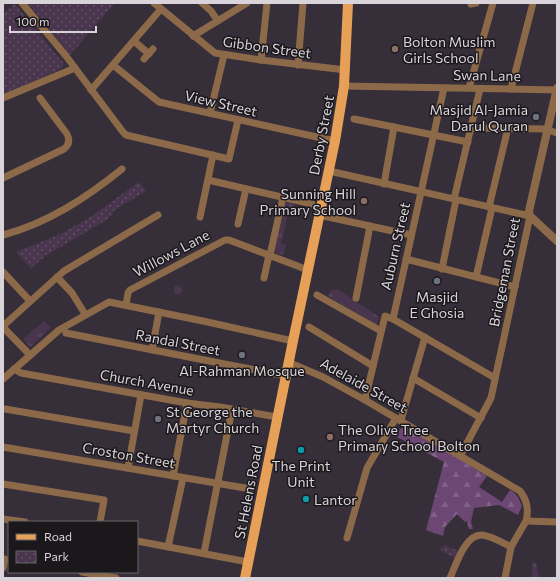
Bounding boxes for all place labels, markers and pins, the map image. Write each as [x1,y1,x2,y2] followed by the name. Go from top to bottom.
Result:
[403,33,496,66] place label: Bolton Muslim Girls School
[390,44,400,54] marker: Bolton Muslim Girls School
[429,101,528,134] place label: Masjid Al-Jamia Darul Quran
[531,112,541,122] marker: Masjid Al-Jamia Darul Quran
[260,185,356,218] place label: Sunning Hill Primary School
[359,196,369,206] marker: Sunning Hill Primary School
[432,276,442,286] marker: Masjid E Ghosia
[410,288,464,321] place label: Masjid E Ghosia
[237,350,247,360] marker: Al-Rahman Mosque
[179,362,305,379] place label: Al-Rahman Mosque
[166,403,259,436] place label: St George the Martyr Church
[153,414,163,424] marker: St George the Martyr Church
[338,421,480,454] place label: The Olive Tree Primary School Bolton
[325,432,335,442] marker: The Olive Tree Primary School Bolton
[296,445,306,455] marker: The Print Unit
[272,457,331,490] place label: The Print Unit
[314,491,357,508] place label: Lantor
[301,494,311,504] marker: Lantor

